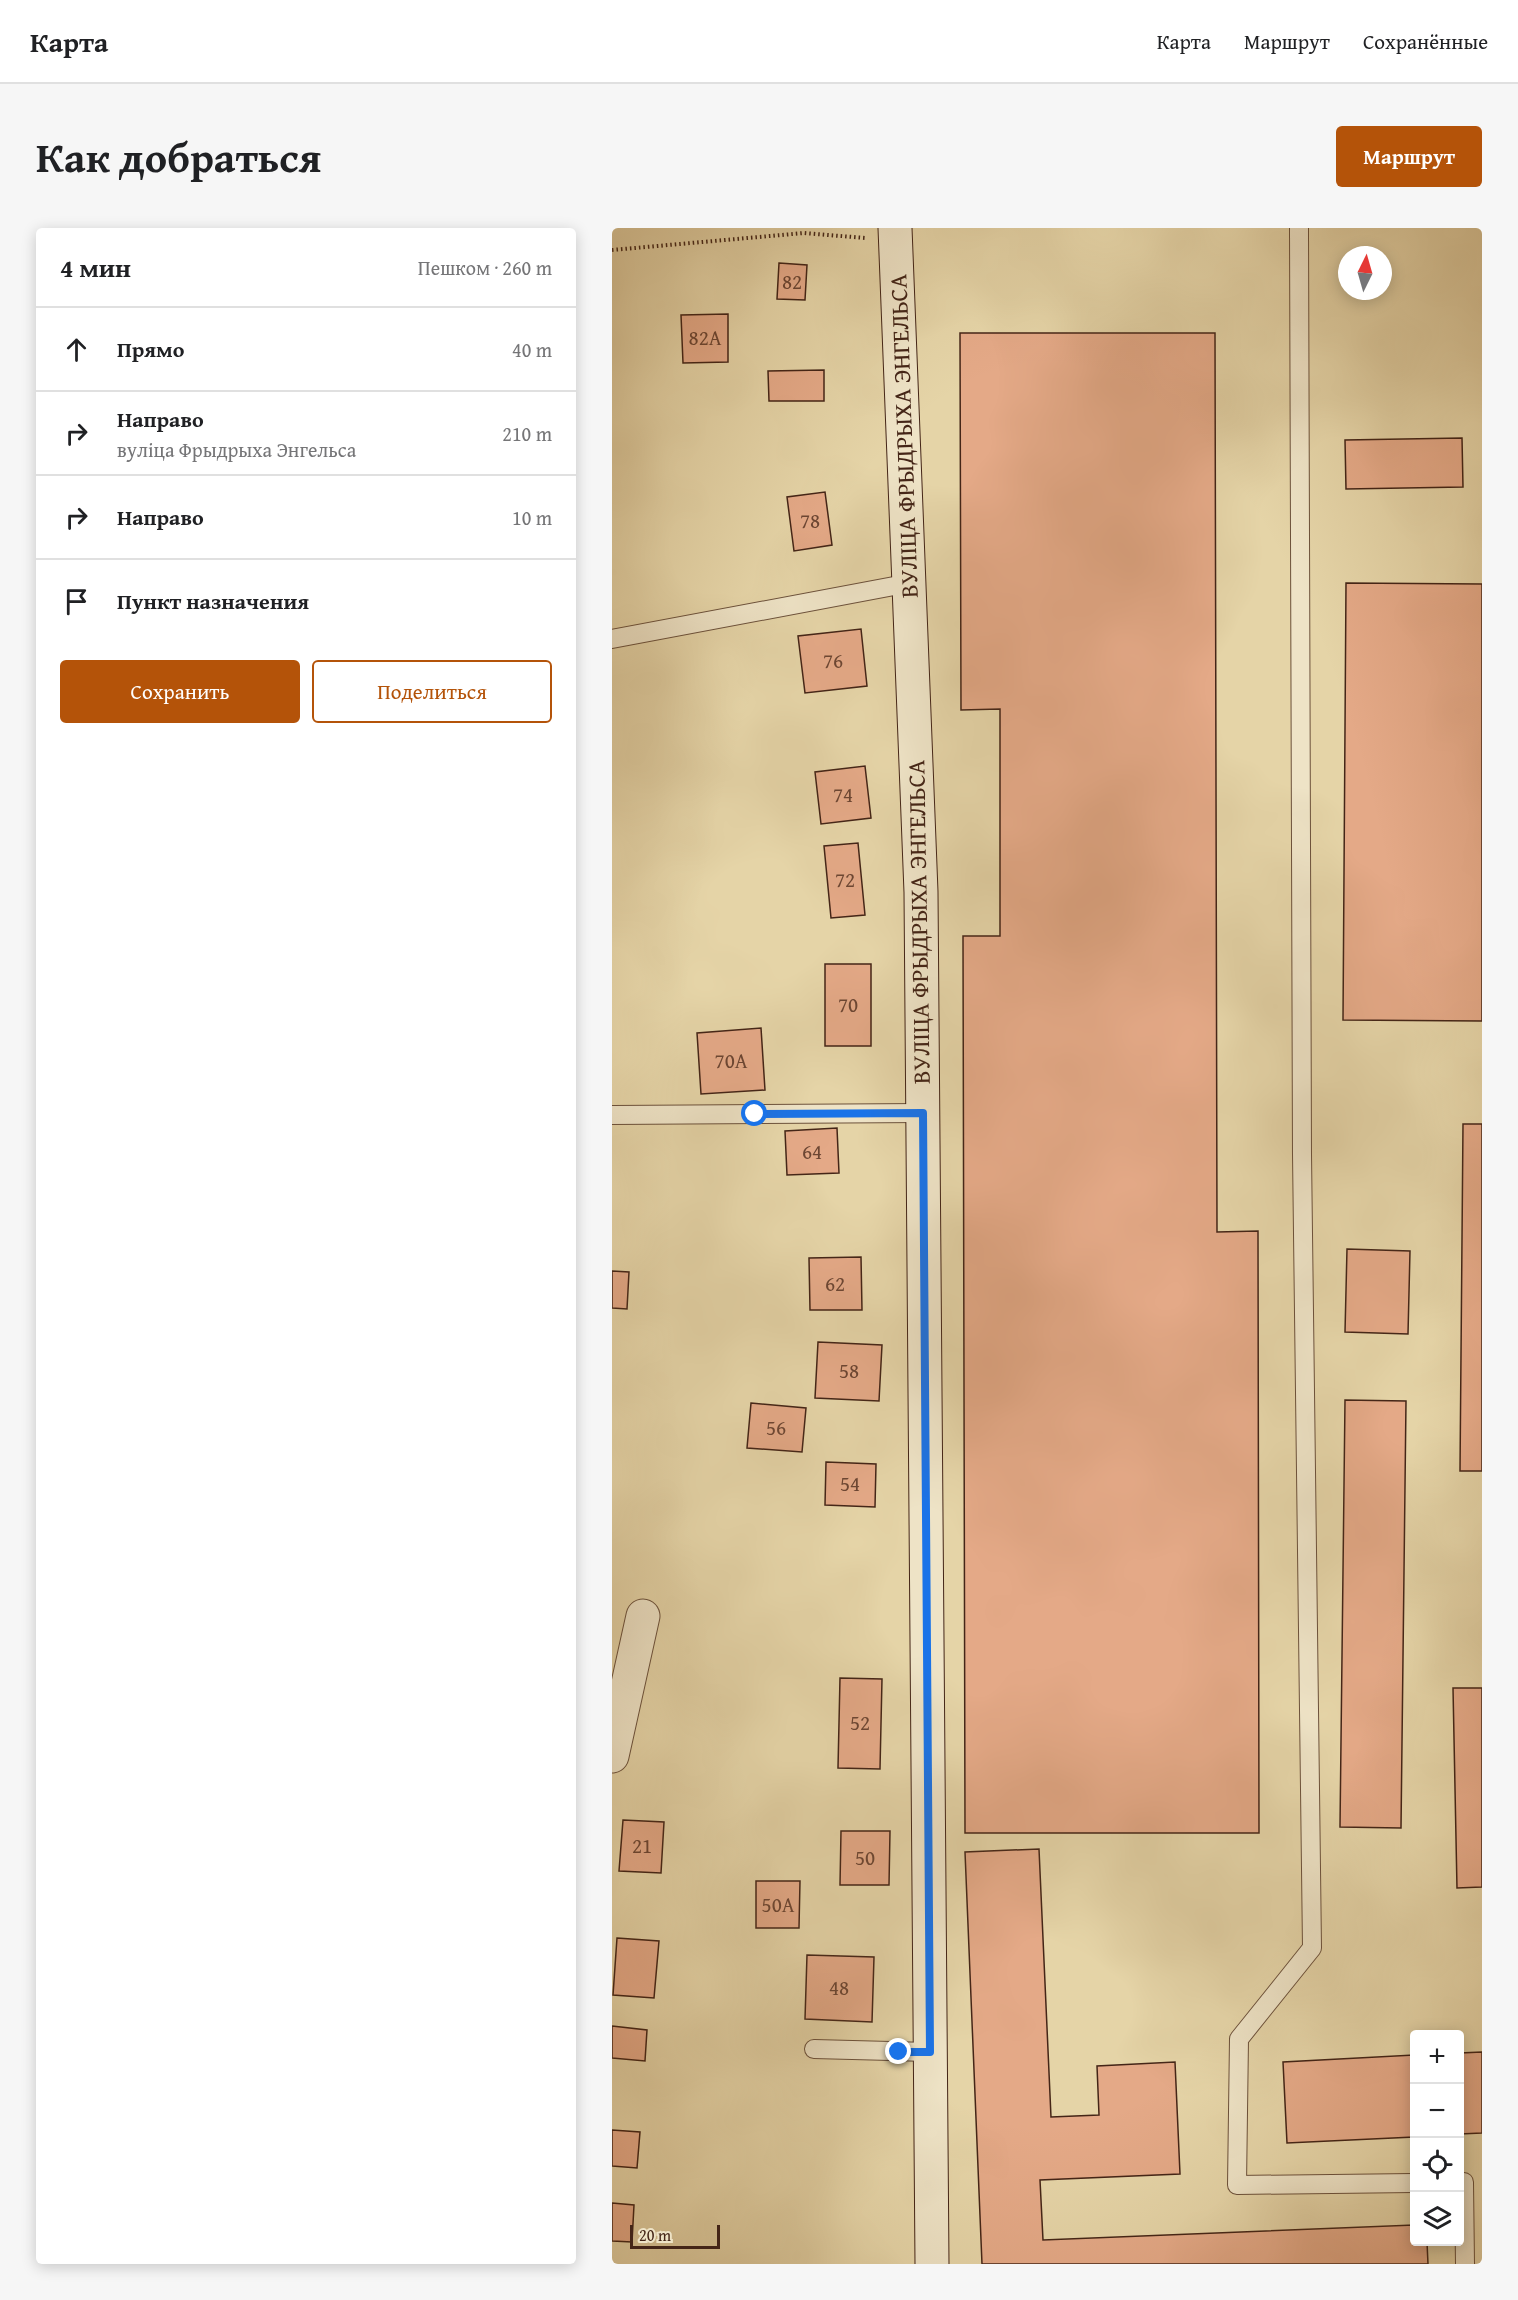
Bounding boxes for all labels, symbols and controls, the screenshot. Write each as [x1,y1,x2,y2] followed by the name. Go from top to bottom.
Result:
[30,21,108,62] text: Карта
[1157,26,1211,57] text: Карта
[1244,26,1330,57] text: Маршрут
[1363,26,1488,57] text: Сохранённые
[36,126,321,187] text: Как добраться
[1336,126,1482,187] button: Маршрут
[1338,246,1392,300] north arrow
[60,248,131,287] text: 4 мин
[418,253,552,282] text: Пешком · 260 m
[782,266,802,297] house number: 82
[880,273,927,599] street label: ВУЛІЦА ФРЫДРЫХА ЭНГЕЛЬСА
[689,322,722,353] house number: 82А
[60,333,93,366] icon: ahead
[117,333,184,365] text: Прямо
[512,335,552,364] text: 40 m
[117,403,204,435] text: Направо
[60,417,93,450] icon: right
[502,419,552,448] text: 210 m
[117,435,356,464] text: вуліца Фрыдрыха Энгельса
[60,501,93,534] icon: right
[117,501,204,533] text: Направо
[512,503,552,532] text: 10 m
[800,505,820,536] house number: 78
[60,585,93,618] icon: arrive
[117,585,309,617] text: Пункт назначения
[823,645,843,676] house number: 76
[60,660,300,723] button: Сохранить
[312,660,552,723] button: Поделиться
[898,759,939,1084] street label: ВУЛІЦА ФРЫДРЫХА ЭНГЕЛЬСА
[833,779,853,810] house number: 74
[835,864,855,895] house number: 72
[838,989,858,1020] house number: 70
[715,1045,748,1076] house number: 70А
[741,1100,767,1126] route start
[802,1136,822,1167] house number: 64
[825,1268,845,1299] house number: 62
[839,1355,859,1386] house number: 58
[766,1412,786,1443] house number: 56
[840,1468,860,1499] house number: 54
[850,1707,870,1738] house number: 52
[632,1830,652,1861] house number: 21
[855,1842,875,1873] house number: 50
[762,1889,795,1920] house number: 50А
[829,1972,849,2003] house number: 48
[1410,2030,1464,2246] map controls
[1410,2030,1464,2084] button: +
[885,2038,911,2064] route end
[1410,2084,1464,2138] button: −
[1410,2138,1464,2192] button: locate
[1410,2192,1464,2246] button: layers
[630,2222,720,2250] scale bar
[639,2223,671,2247] text: 20 m

